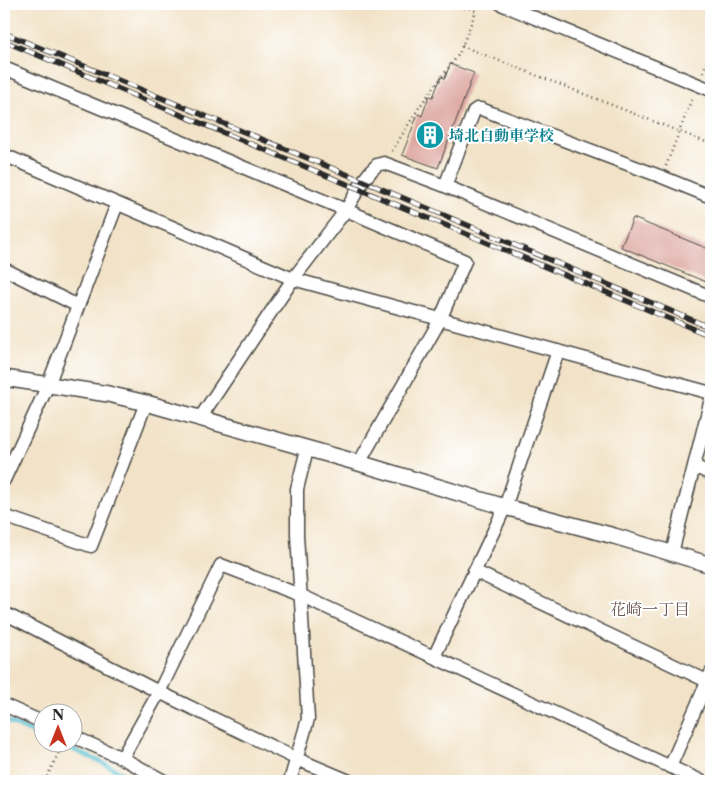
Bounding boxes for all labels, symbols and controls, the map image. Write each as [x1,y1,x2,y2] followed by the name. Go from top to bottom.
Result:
[415,120,445,150] building icon: 埼北自動車学校
[449,126,554,145] place label: 埼北自動車学校
[610,599,690,619] district label: 花崎一丁目
[32,702,82,752] north arrow
[52,706,64,724] text: N

